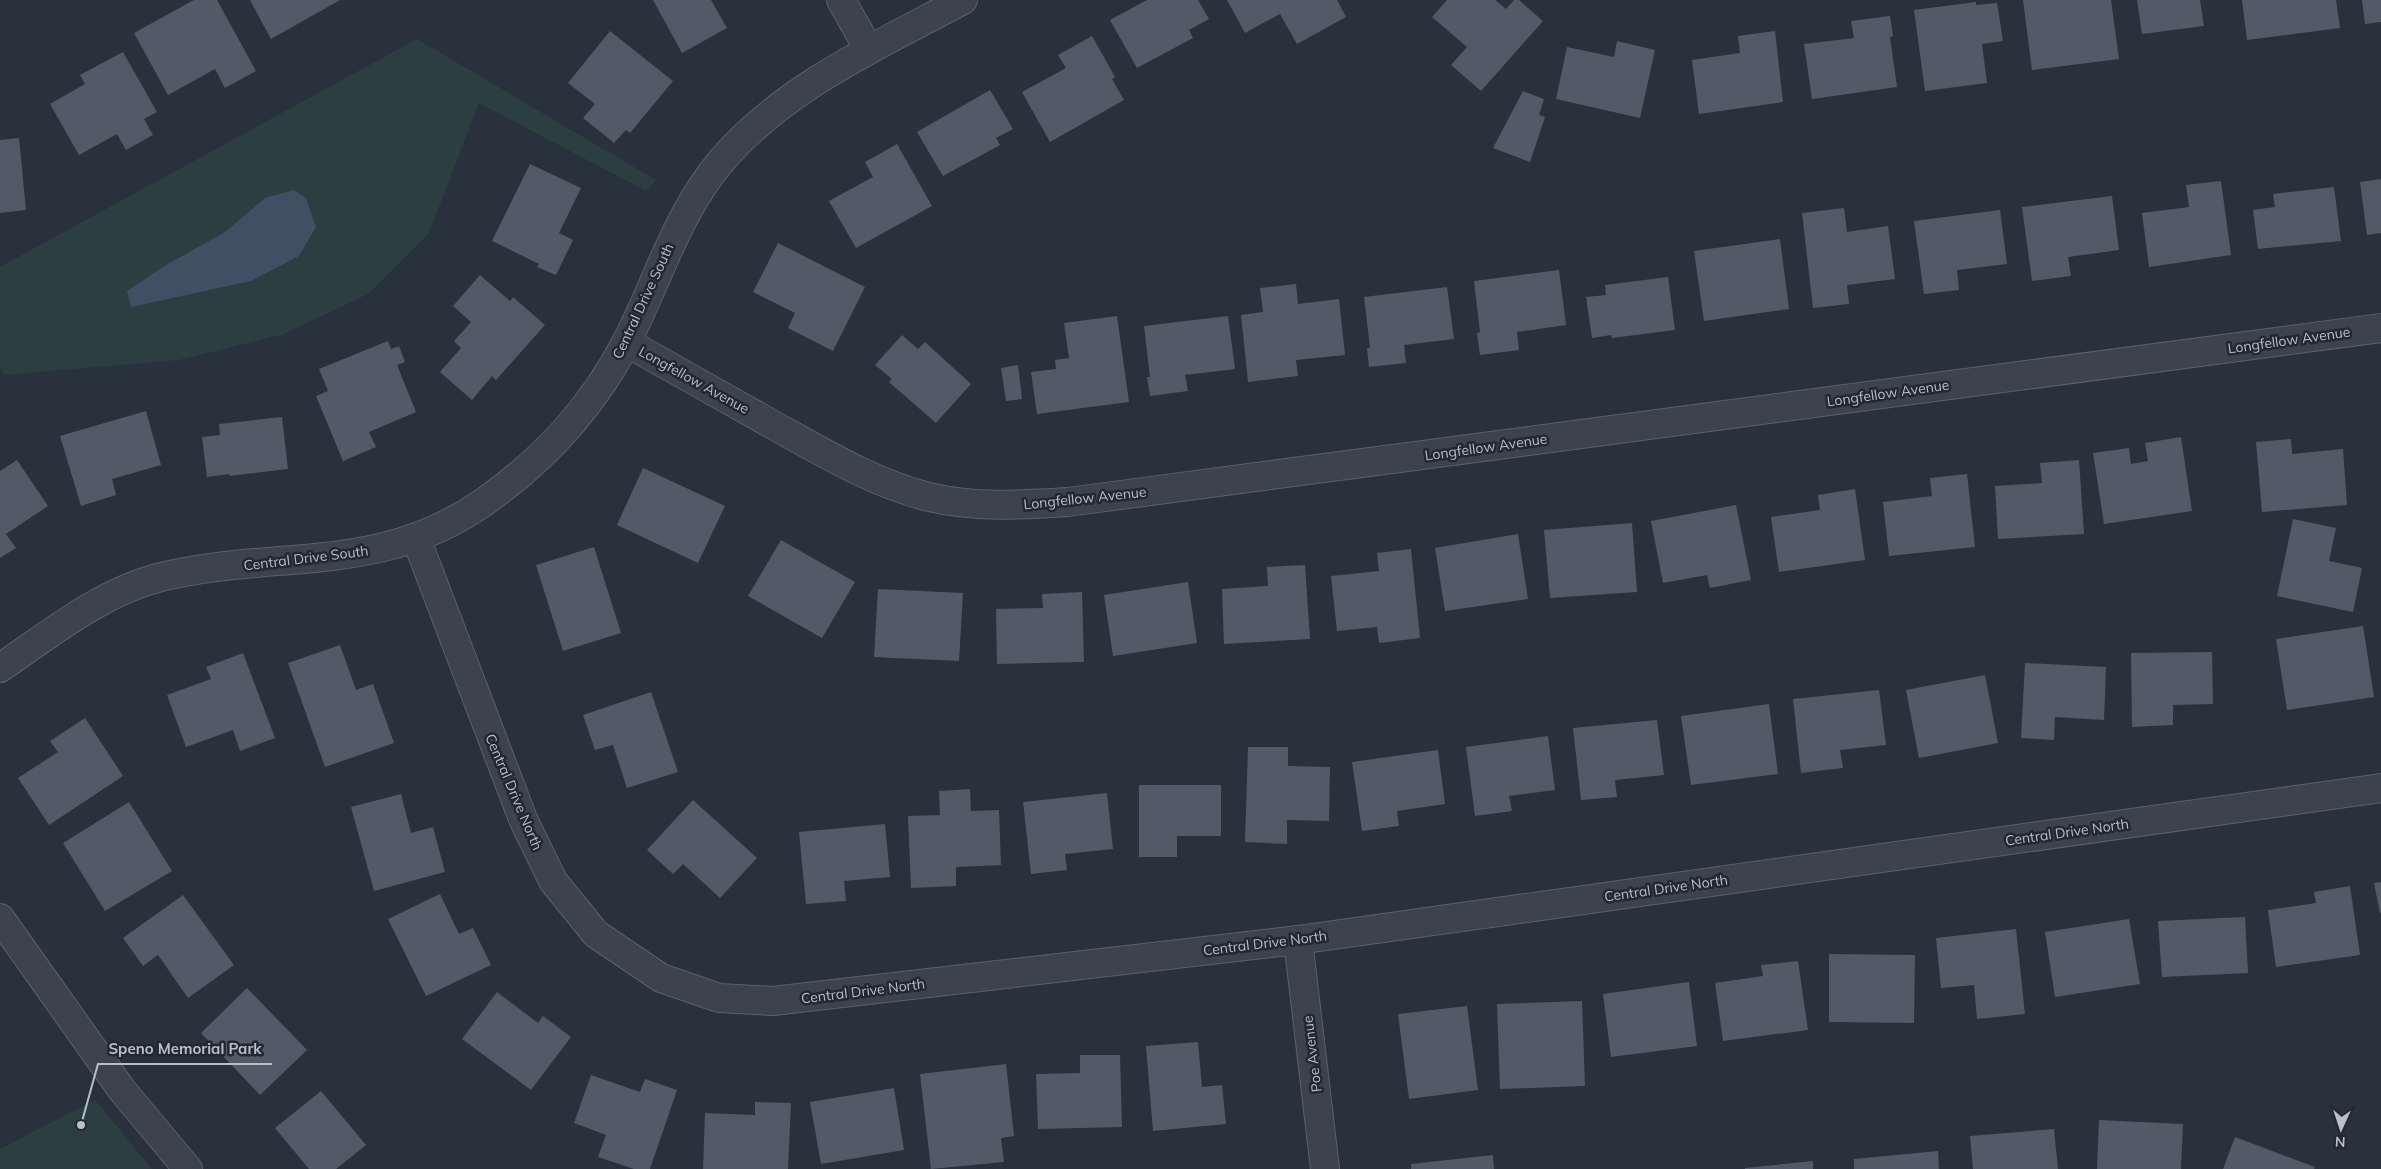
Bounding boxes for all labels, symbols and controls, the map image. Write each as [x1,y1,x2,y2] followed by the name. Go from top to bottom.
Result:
[608,240,678,362] street label: Central Drive South
[2227,322,2351,358] street label: Longfellow Avenue
[636,342,752,418] street label: Longfellow Avenue
[1826,375,1950,411] street label: Longfellow Avenue
[1424,429,1548,465] street label: Longfellow Avenue
[1023,483,1147,513] street label: Longfellow Avenue
[243,541,369,575] street label: Central Drive South
[481,731,547,853] street label: Central Drive North
[2004,814,2130,850] street label: Central Drive North
[1603,870,1729,906] street label: Central Drive North
[1202,926,1328,960] street label: Central Drive North
[800,974,926,1008] street label: Central Drive North
[1298,1015,1326,1093] street label: Poe Avenue
[98,1034,272,1064] callout: Speno Memorial Park
[108,1039,262,1058] text: Speno Memorial Park
[2316,1104,2366,1154] north arrow
[2335,1133,2346,1151] text: N

